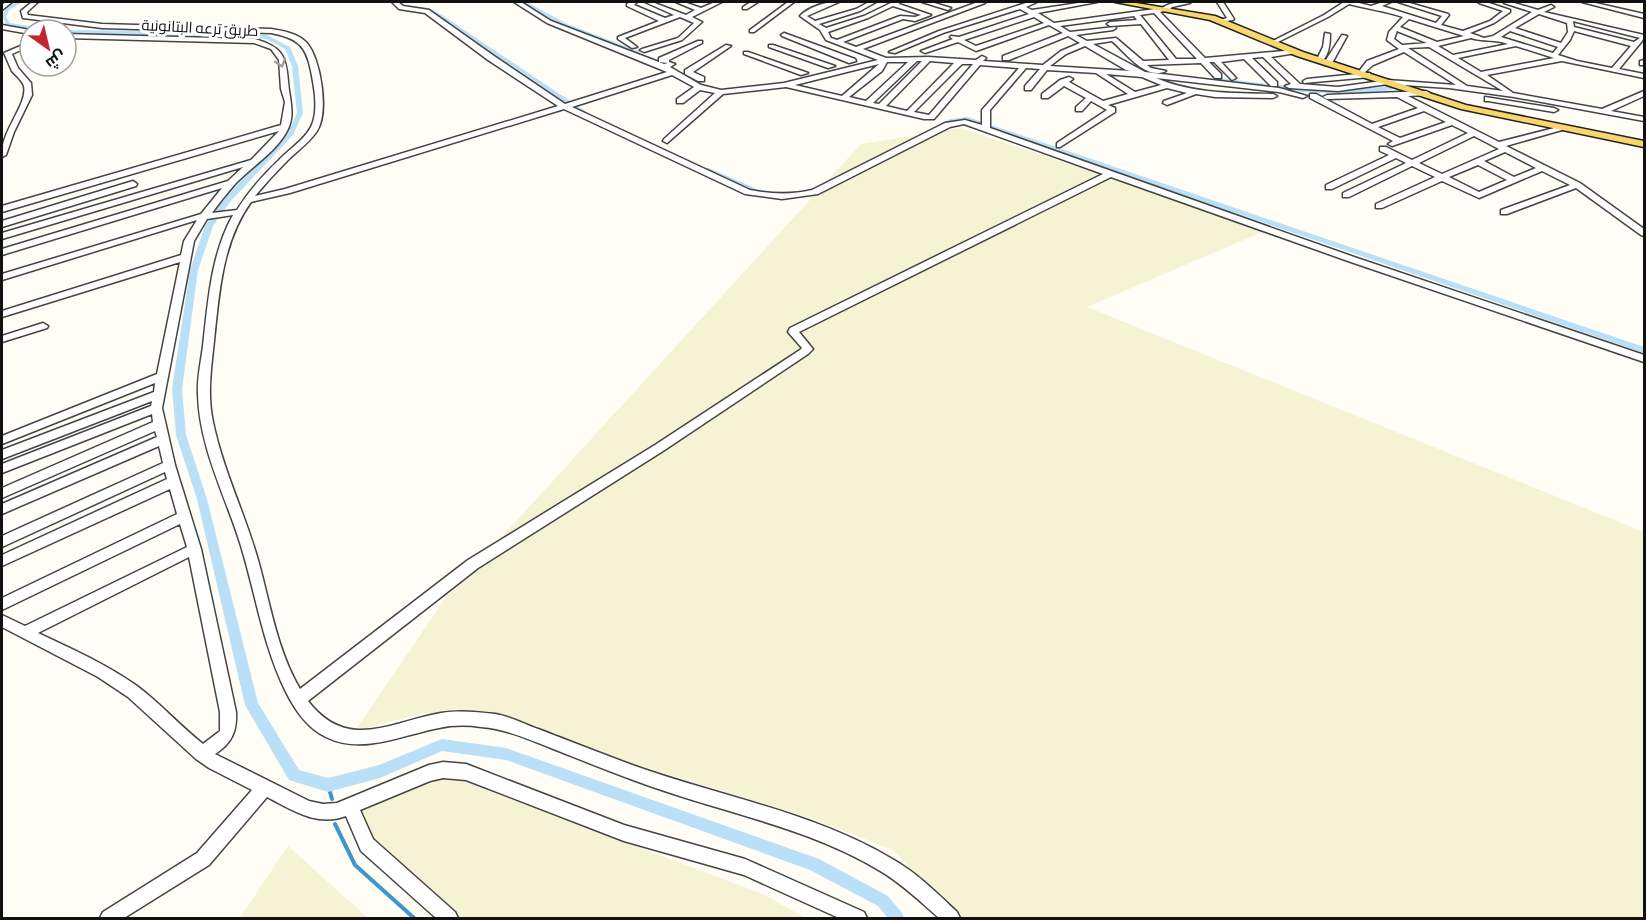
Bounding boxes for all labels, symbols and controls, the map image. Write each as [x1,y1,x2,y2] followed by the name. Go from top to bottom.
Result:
[141,17,259,41] street label: طريق ترعه البتانونية
[18,18,78,78] north arrow
[42,46,69,73] text: ش
[274,57,286,67] one-way arrow

